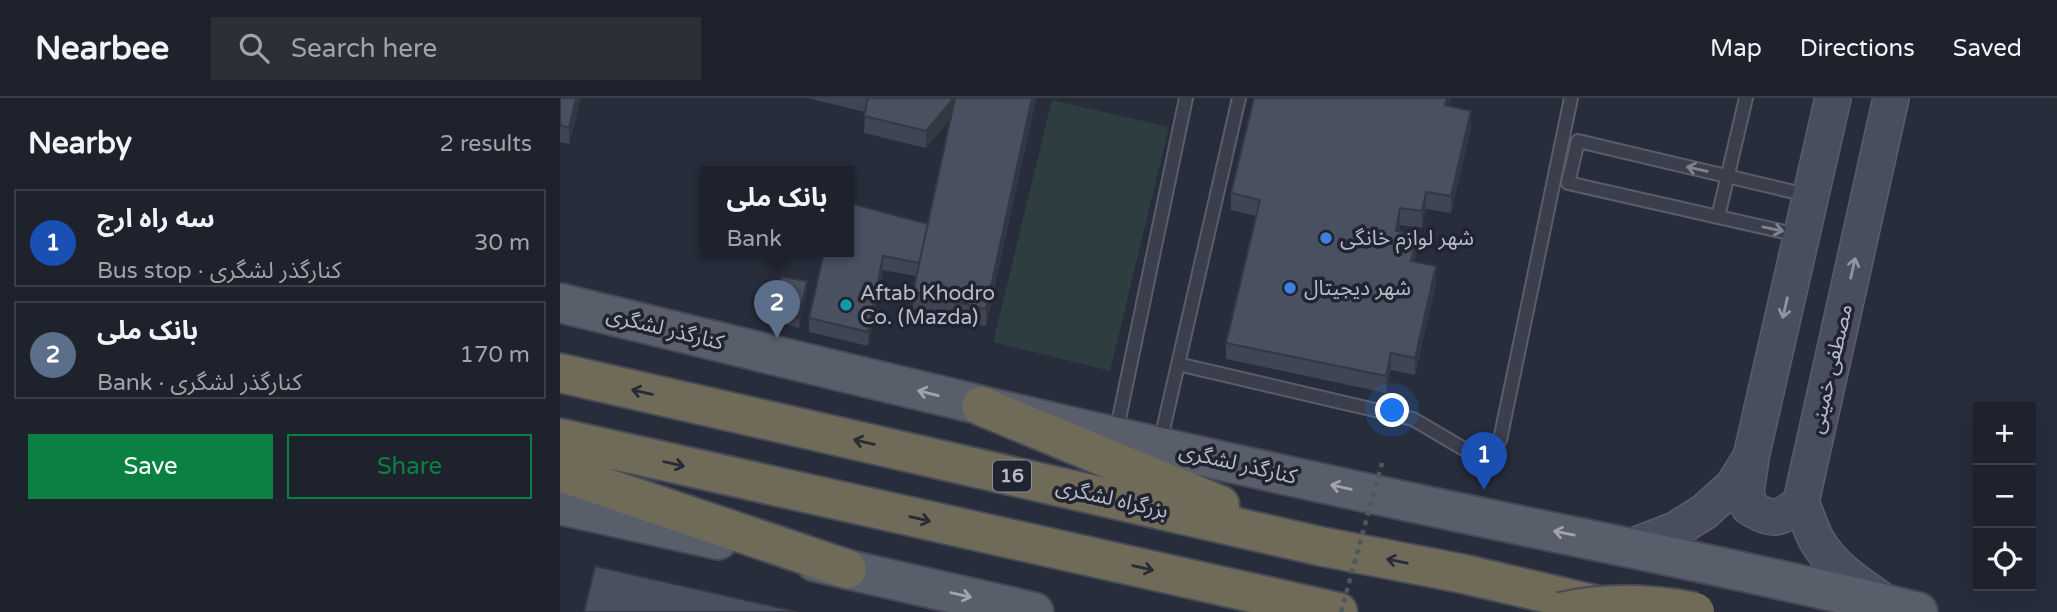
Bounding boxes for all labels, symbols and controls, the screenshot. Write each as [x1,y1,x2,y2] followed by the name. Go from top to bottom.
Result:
[211,17,701,80] search box
[35,29,169,68] text: Nearbee
[235,29,273,67] icon: search
[291,33,437,64] text: Search here
[1710,34,1762,63] text: Map
[1800,34,1915,63] text: Directions
[1953,34,2022,63] text: Saved
[28,125,132,162] text: Nearby
[439,130,532,158] text: 2 results
[1686,162,1709,175] one-way arrow
[700,166,854,257] popup
[726,182,828,213] text: بانک ملی
[97,203,215,234] text: سه راه ارج
[1761,223,1784,236] one-way arrow
[726,225,782,253] text: Bank
[1340,226,1474,254] place label: شهر لوازم خانگی
[46,229,60,257] text: 1
[474,229,530,257] text: 30 m
[1318,230,1334,246] marker: شهر لوازم خانگی
[97,257,341,285] text: Bus stop · کنارگذر لشگری
[1847,257,1861,280] one-way arrow
[1304,276,1411,301] place label: شهر دیجیتال
[754,280,800,338] pin: 2
[1282,280,1298,296] marker: شهر دیجیتال
[860,281,995,330] place label: Aftab Khodro Co. (Mazda)
[1778,296,1791,319] one-way arrow
[838,297,854,313] marker: Aftab Khodro Co. (Mazda)
[604,302,727,356] street label: کنارگذر لشگری
[1804,302,1858,436] street label: مصطفی خمینی
[97,315,198,346] text: بانک ملی
[46,341,60,369] text: 2
[460,341,530,369] text: 170 m
[97,369,302,397] text: Bank · کنارگذر لشگری
[631,385,654,398] one-way arrow
[918,386,940,399] one-way arrow
[1375,393,1409,427] your location
[1973,402,2036,591] map controls
[1973,402,2036,465] button: +
[1461,432,1507,490] pin: 1
[28,434,273,499] button: Save
[287,434,532,499] button: Share
[853,435,876,449] one-way arrow
[1177,438,1300,490] street label: کنارگذر لشگری
[662,458,685,471] one-way arrow
[993,460,1031,492] road number: 16
[1973,465,2036,528] button: −
[1053,474,1171,524] street label: بزرگراه لشگری
[1330,480,1353,494] one-way arrow
[908,512,931,526] one-way arrow
[1553,526,1576,540] one-way arrow
[1973,528,2036,591] button: locate
[1386,554,1409,567] one-way arrow
[1131,562,1153,575] one-way arrow
[949,589,972,602] one-way arrow

